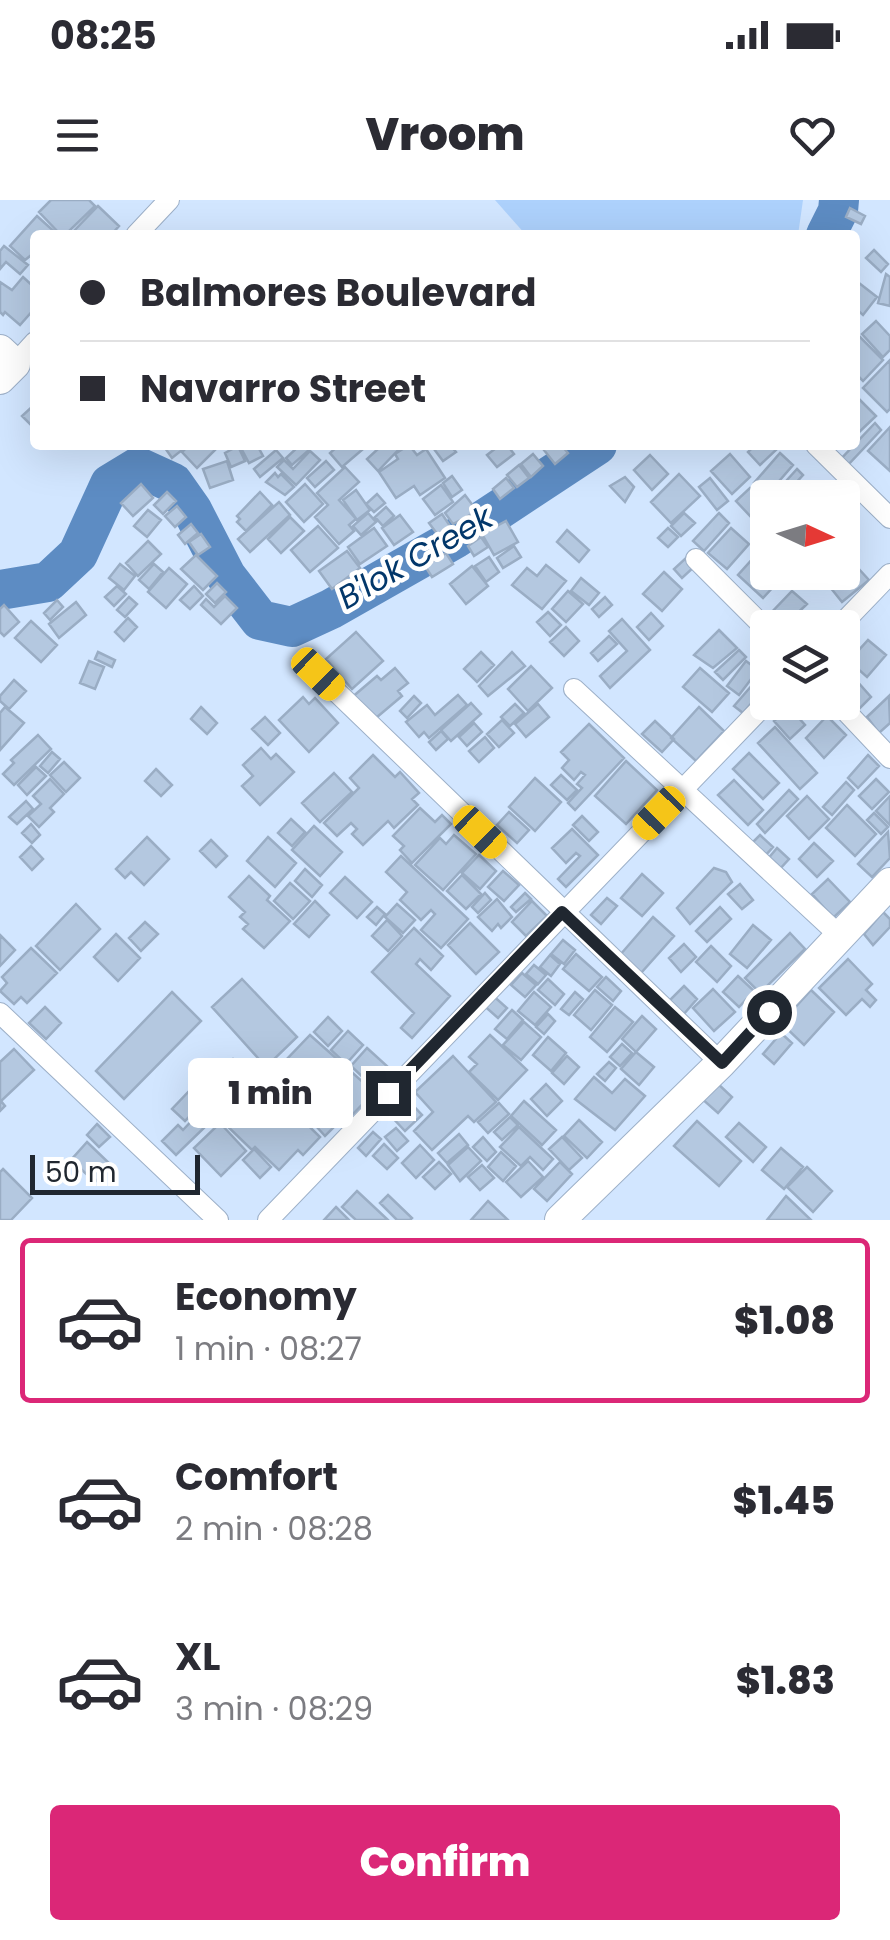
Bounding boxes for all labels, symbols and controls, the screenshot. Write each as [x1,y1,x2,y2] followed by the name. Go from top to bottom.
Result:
[50,9,157,62] text: 08:25
[366,103,525,166] text: Vroom
[50,108,105,163] icon: menu
[785,108,840,163] icon: heart
[140,266,537,319] text: Balmores Boulevard
[140,362,426,415] text: Navarro Street
[750,480,860,590] north arrow
[750,480,860,720] map controls
[329,494,502,619] water label: B'lok Creek
[750,610,860,720] button: layers
[286,642,350,706] car
[627,781,691,845] car
[448,800,512,864] car
[747,990,792,1035] route start
[188,1058,353,1128] callout: 1 min
[228,1070,313,1115] text: 1 min
[366,1071,411,1116] route end
[30,1150,200,1194] scale bar
[45,1153,116,1192] text: 50 m
[175,1270,357,1323] text: Economy
[55,1276,145,1366] icon: car
[734,1294,835,1347] text: $1.08
[175,1326,362,1371] text: 1 min · 08:27
[175,1450,338,1503] text: Comfort
[55,1456,145,1546] icon: car
[733,1474,835,1527] text: $1.45
[175,1506,373,1551] text: 2 min · 08:28
[175,1630,220,1683] text: XL
[55,1636,145,1726] icon: car
[736,1654,835,1707] text: $1.83
[175,1686,373,1731] text: 3 min · 08:29
[50,1805,840,1920] button: Confirm

